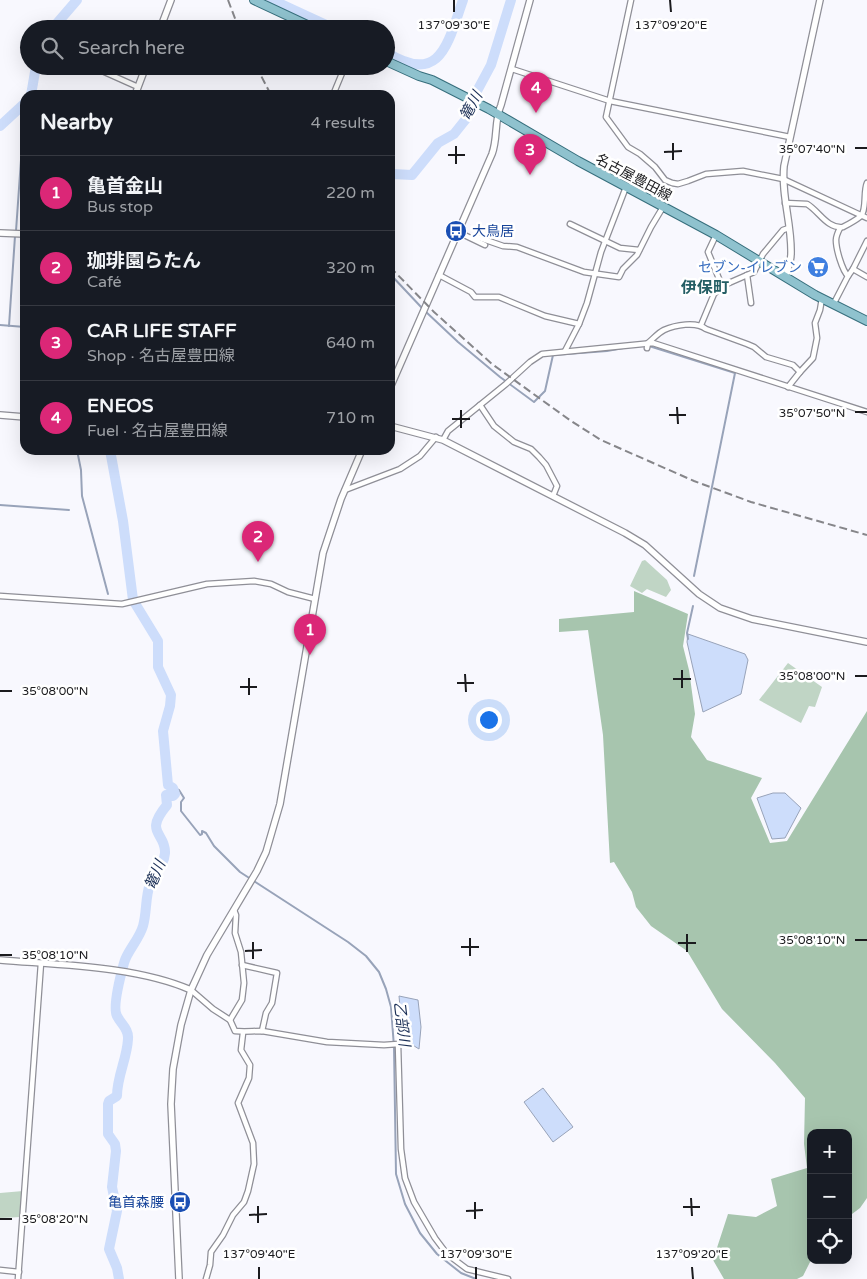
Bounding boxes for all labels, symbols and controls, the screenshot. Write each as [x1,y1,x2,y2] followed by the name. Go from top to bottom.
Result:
[418,18,491,32] text: 137°09'30"E
[635,18,708,32] text: 137°09'20"E
[20,20,395,75] search box
[38,34,66,62] icon: search
[78,37,185,59] text: Search here
[520,72,552,113] pin: 4
[456,87,487,123] water label: 篭川
[40,110,113,135] text: Nearby
[311,113,375,133] text: 4 results
[514,134,546,175] pin: 3
[779,142,845,156] text: 35°07'40"N
[593,150,675,205] street label: 名古屋豊田線
[87,175,163,197] text: 亀首金山
[51,183,61,203] text: 1
[326,183,375,203] text: 220 m
[87,197,153,217] text: Bus stop
[444,219,468,243] bus stop icon: 大鳥居
[472,223,514,240] place label: 大鳥居
[87,250,201,272] text: 珈琲園らたん
[806,255,830,279] supermarket icon: セブン-イレブン
[51,258,61,278] text: 2
[326,258,375,278] text: 320 m
[698,259,802,276] place label: セブン-イレブン
[87,272,122,292] text: Café
[680,278,729,298] district label: 伊保町
[87,320,237,342] text: CAR LIFE STAFF
[51,333,61,353] text: 3
[326,333,375,353] text: 640 m
[87,346,235,366] text: Shop · 名古屋豊田線
[87,395,154,417] text: ENEOS
[779,406,845,420] text: 35°07'50"N
[51,408,61,428] text: 4
[326,408,375,428] text: 710 m
[87,421,227,441] text: Fuel · 名古屋豊田線
[242,521,274,562] pin: 2
[294,614,326,655] pin: 1
[779,669,845,683] text: 35°08'00"N
[22,684,88,698] text: 35°08'00"N
[476,707,502,733] your location
[141,856,170,892] water label: 篭川
[779,933,845,947] text: 35°08'10"N
[22,948,88,962] text: 35°08'10"N
[390,1001,414,1049] water label: 乙部川
[807,1129,852,1264] map controls
[807,1129,852,1174] button: +
[807,1174,852,1219] button: −
[168,1190,192,1214] bus stop icon: 亀首森腰
[108,1194,164,1211] place label: 亀首森腰
[22,1212,88,1226] text: 35°08'20"N
[807,1219,852,1264] button: locate
[223,1247,296,1261] text: 137°09'40"E
[440,1247,513,1261] text: 137°09'30"E
[656,1247,729,1261] text: 137°09'20"E

